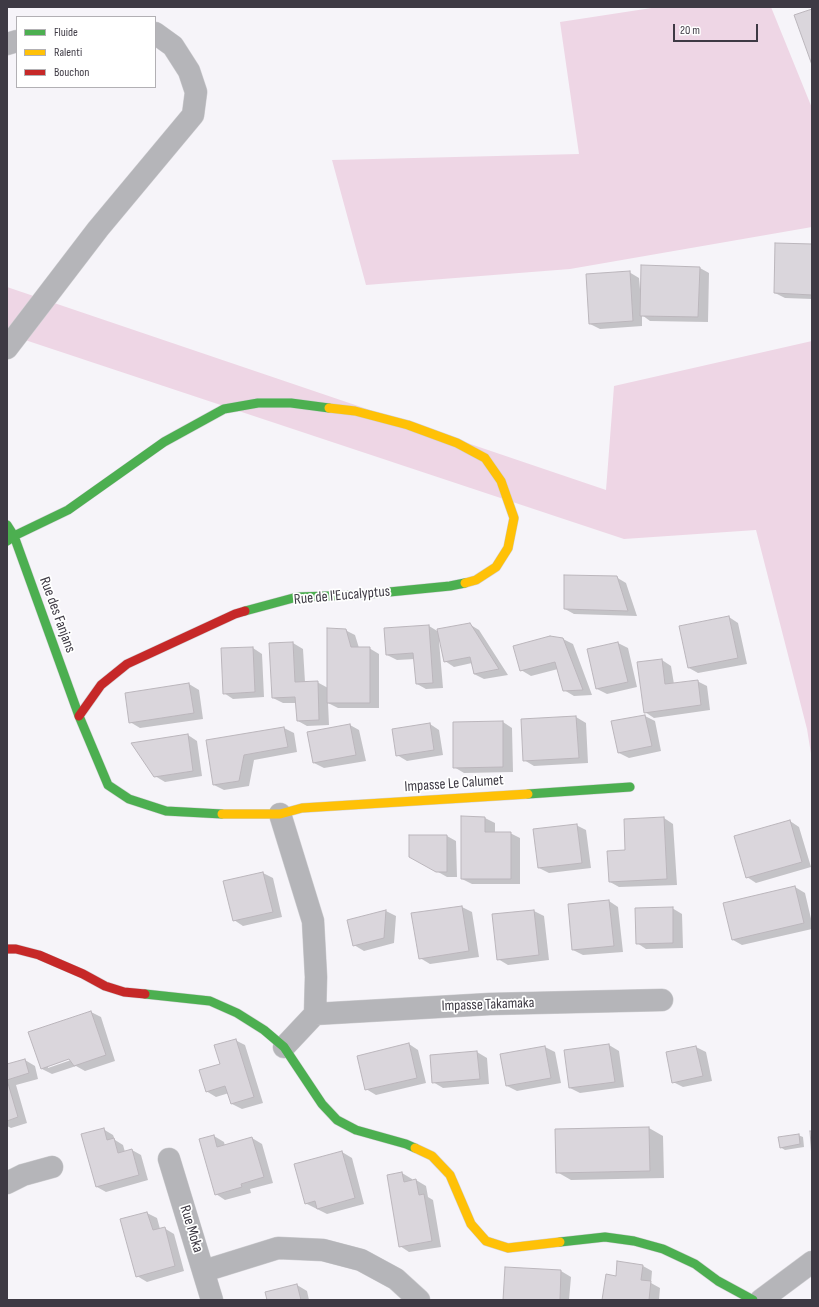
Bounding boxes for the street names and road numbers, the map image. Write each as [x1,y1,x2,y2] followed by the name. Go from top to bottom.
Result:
[35,575,79,655] street label: Rue des Fanjans
[293,583,391,609] street label: Rue de l'Eucalyptus
[404,772,504,796] street label: Impasse Le Calumet
[441,994,535,1016] street label: Impasse Takamaka
[175,1203,207,1255] street label: Rue Moka

